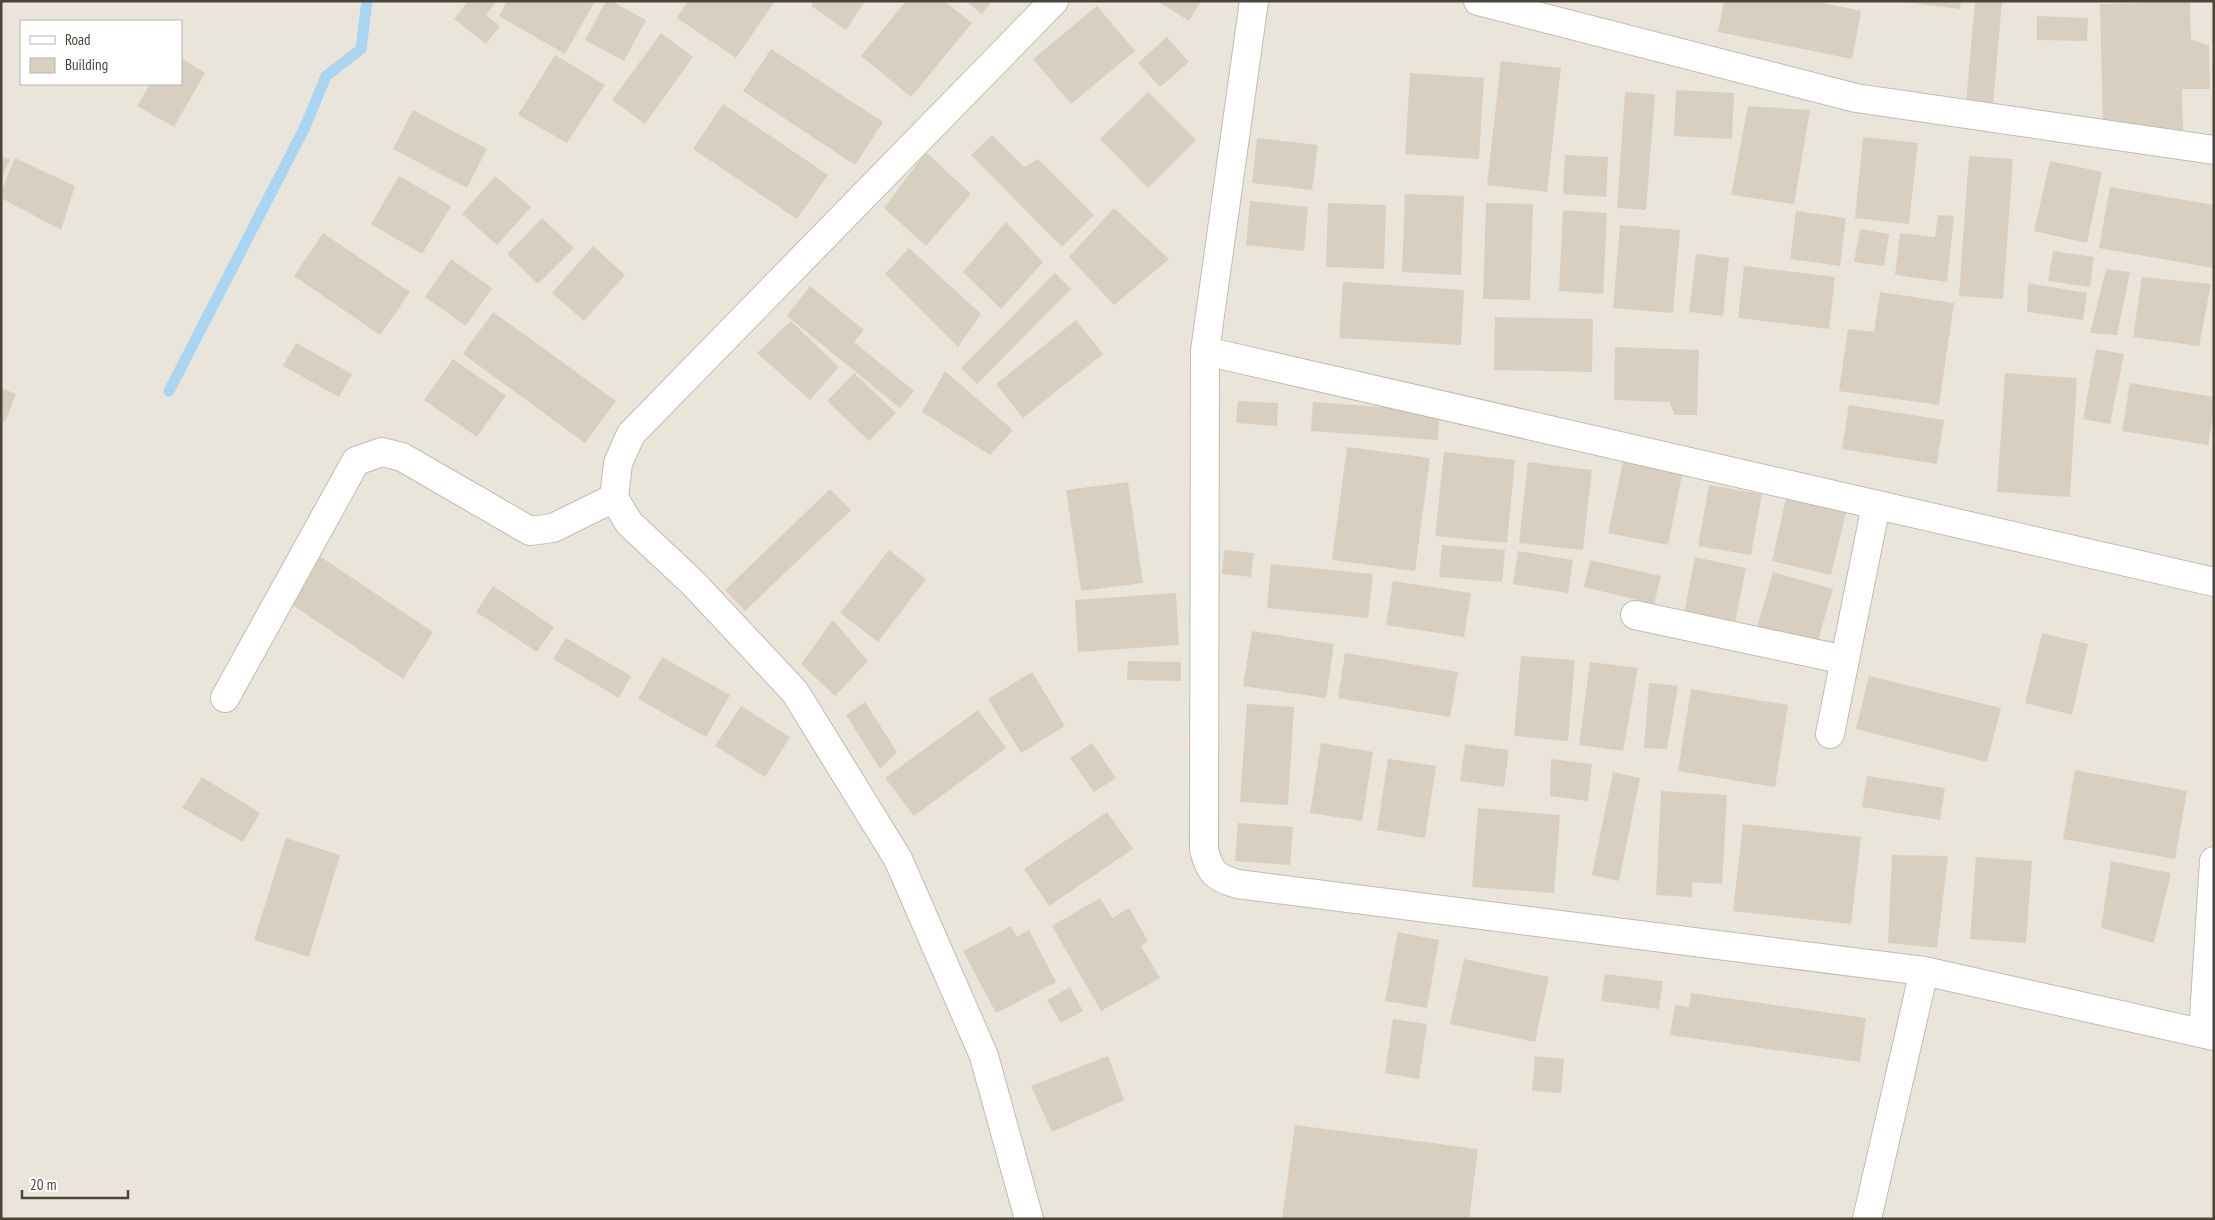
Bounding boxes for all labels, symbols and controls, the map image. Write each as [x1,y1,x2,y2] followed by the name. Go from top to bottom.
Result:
[20,20,182,85] legend
[65,30,91,49] text: Road
[65,55,108,74] text: Building
[22,1168,129,1200] scale bar
[30,1175,56,1194] text: 20 m

